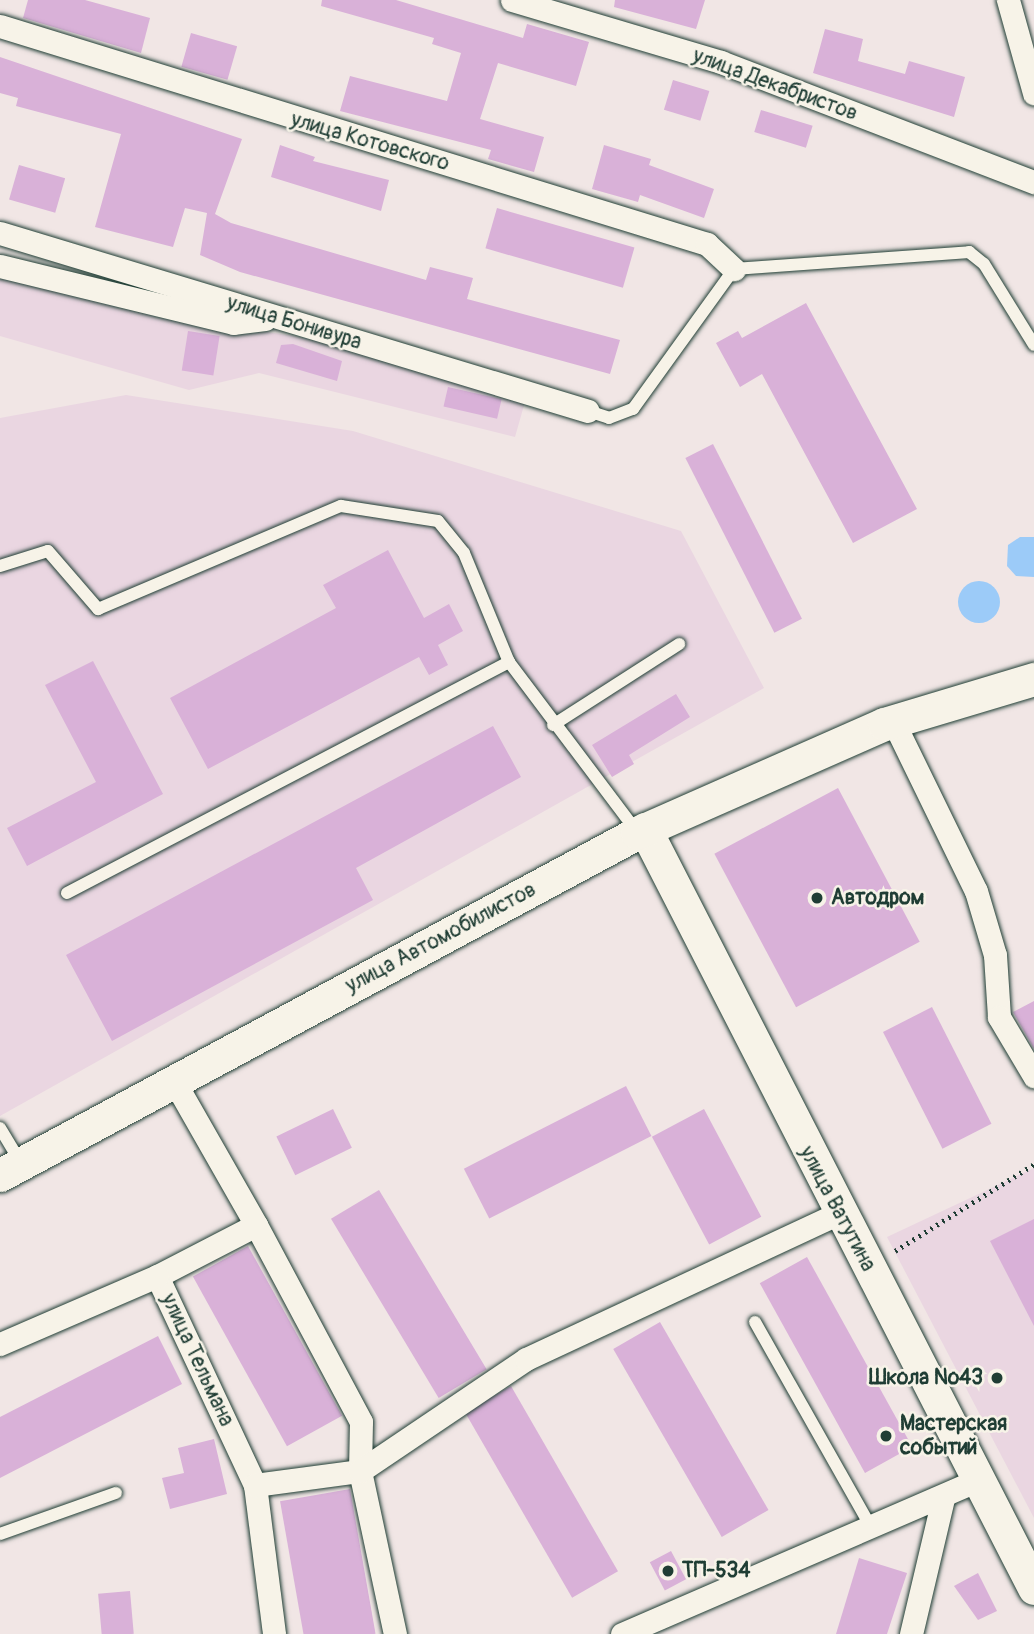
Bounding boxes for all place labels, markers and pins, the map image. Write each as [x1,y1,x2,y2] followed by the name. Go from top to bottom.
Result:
[831,885,924,911] place label: Автодром
[809,890,825,906] marker: Автодром
[869,1365,983,1391] place label: Школа №43
[989,1370,1005,1386] marker: Школа №43
[900,1411,1007,1461] place label: Мастерская событий
[878,1428,894,1444] marker: Мастерская событий
[682,1558,750,1584] place label: ТП-534
[660,1563,676,1579] marker: ТП-534

